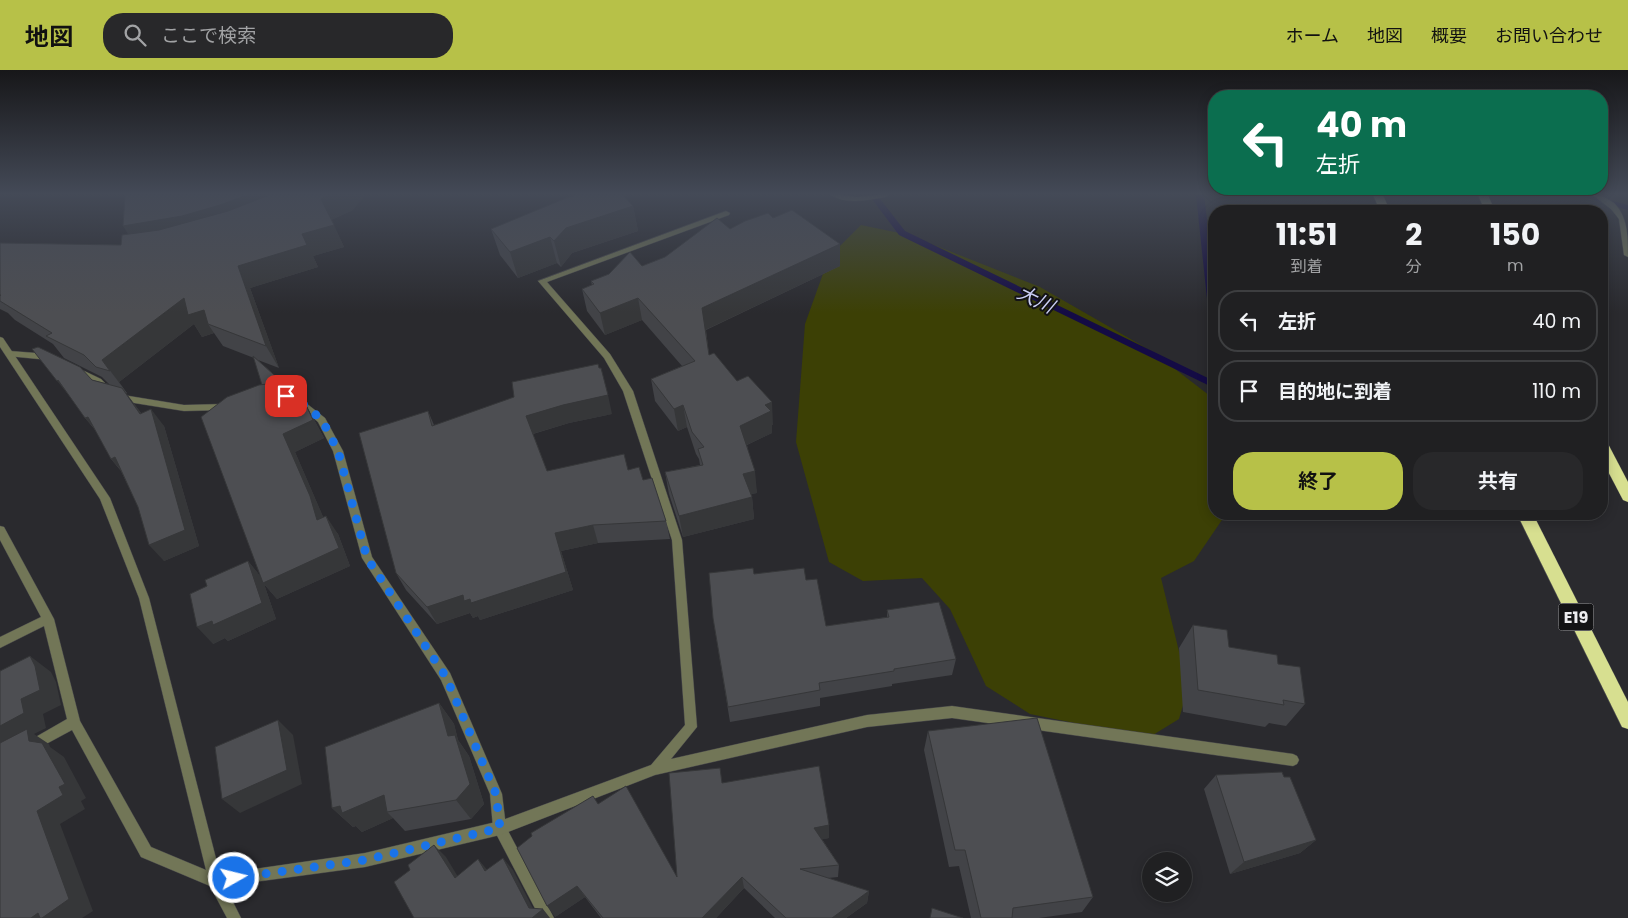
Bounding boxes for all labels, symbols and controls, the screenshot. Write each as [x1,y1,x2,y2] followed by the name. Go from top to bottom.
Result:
[103,13,453,58] search box
[25,20,73,53] text: 地図
[121,21,149,49] icon: search
[161,22,256,49] text: ここで検索
[1286,23,1339,48] text: ホーム
[1367,23,1403,48] text: 地図
[1431,23,1467,48] text: 概要
[1495,23,1603,48] text: お問い合わせ
[1316,100,1407,149] text: 40 m
[1233,110,1298,175] icon: left
[1316,149,1360,180] text: 左折
[1276,213,1338,256] text: 11:51
[1405,213,1422,256] text: 2
[1490,213,1540,256] text: 150
[1507,254,1523,277] text: m
[1291,255,1323,278] text: 到着
[1406,255,1422,278] text: 分
[1013,279,1061,321] water label: 大川
[1235,307,1263,335] icon: left
[1278,308,1316,335] text: 左折
[1532,308,1581,335] text: 40 m
[265,375,307,417] pin
[1235,377,1263,405] icon: arrive
[1278,378,1392,405] text: 目的地に到着
[1532,378,1581,405] text: 110 m
[272,382,300,410] icon: arrive
[1233,452,1403,510] button: 終了
[1413,452,1583,510] button: 共有
[1558,604,1594,630] road number: E19
[207,851,259,903] position arrow
[1142,852,1192,902] map controls
[1142,852,1192,902] button: layers

